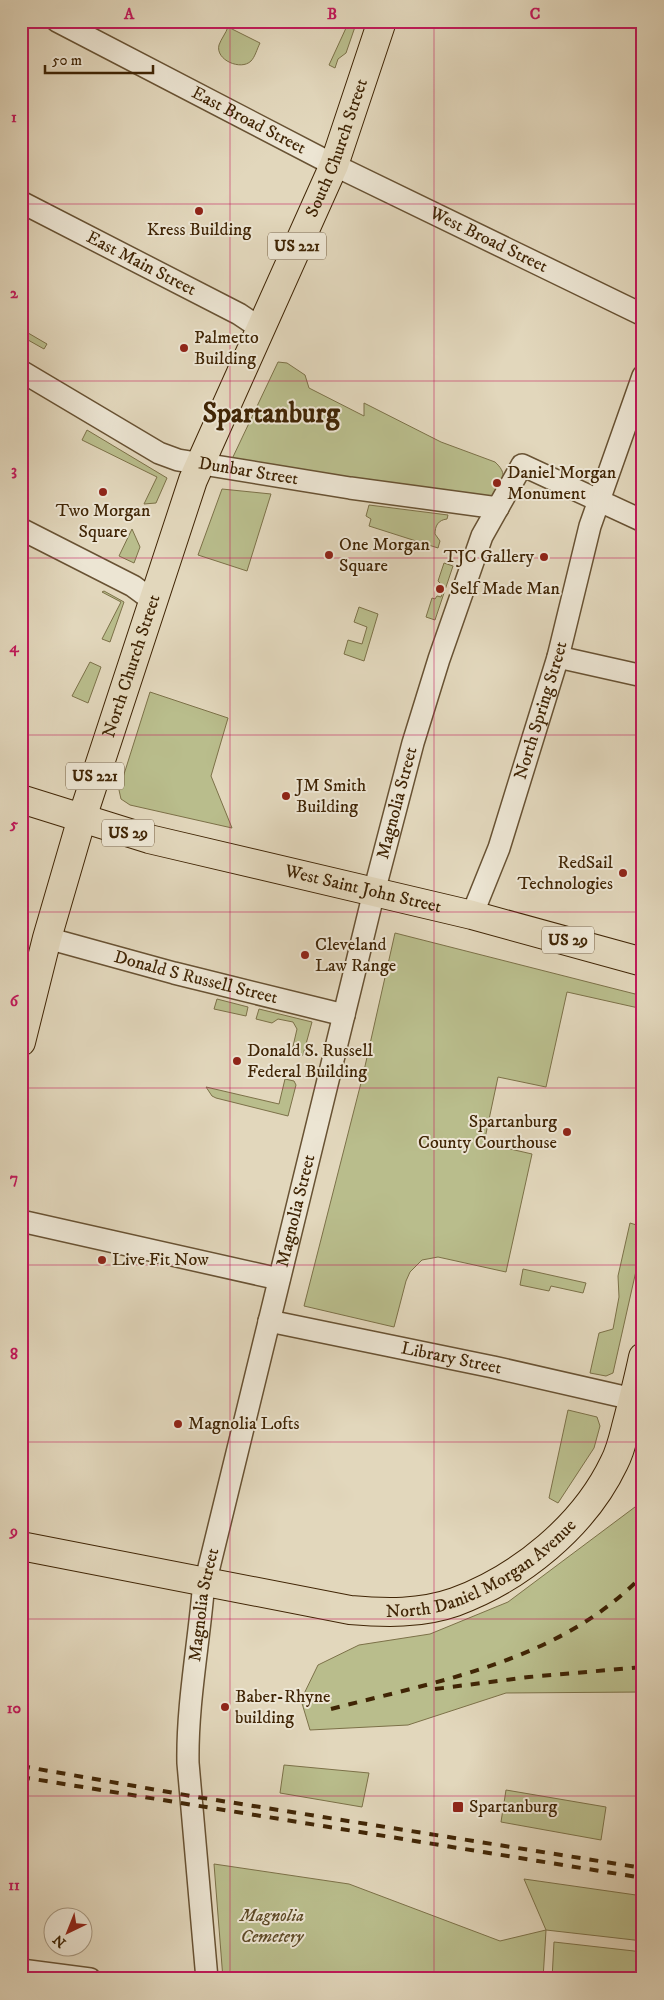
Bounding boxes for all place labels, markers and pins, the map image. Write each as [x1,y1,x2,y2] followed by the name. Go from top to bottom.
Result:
[193,205,205,217] marker: Kress Building
[147,219,252,241] place label: Kress Building
[194,327,259,370] place label: Palmetto Building
[178,342,190,354] marker: Palmetto Building
[507,462,617,505] place label: Daniel Morgan Monument
[491,477,503,489] marker: Daniel Morgan Monument
[97,486,109,498] marker: Two Morgan Square
[56,500,151,543] place label: Two Morgan Square
[339,534,430,577] place label: One Morgan Square
[444,546,534,568] place label: TJC Gallery
[323,549,335,561] marker: One Morgan Square
[538,551,550,563] marker: TJC Gallery
[450,578,560,600] place label: Self Made Man
[434,583,446,595] marker: Self Made Man
[294,775,367,818] place label: JM Smith Building
[280,790,292,802] marker: JM Smith Building
[518,852,614,895] place label: RedSail Technologies
[617,867,629,879] marker: RedSail Technologies
[315,934,396,977] place label: Cleveland Law Range
[299,949,311,961] marker: Cleveland Law Range
[247,1040,374,1083] place label: Donald S. Russell Federal Building
[231,1055,243,1067] marker: Donald S. Russell Federal Building
[418,1111,557,1154] place label: Spartanburg County Courthouse
[561,1126,573,1138] marker: Spartanburg County Courthouse
[112,1249,209,1271] place label: Live Fit Now
[96,1254,108,1266] marker: Live Fit Now
[188,1413,300,1435] place label: Magnolia Lofts
[172,1418,184,1430] marker: Magnolia Lofts
[235,1686,331,1729] place label: Baber-Rhyne building
[219,1701,231,1713] marker: Baber-Rhyne building
[469,1796,557,1818] place label: Spartanburg
[451,1800,465,1814] marker: Spartanburg

